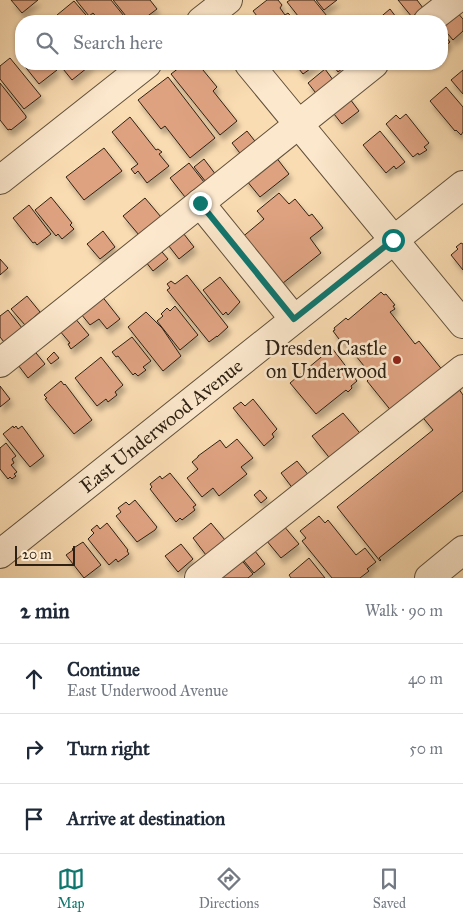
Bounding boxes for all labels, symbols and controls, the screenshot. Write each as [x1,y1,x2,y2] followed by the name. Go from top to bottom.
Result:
[15,15,448,70] search box
[33,29,61,57] icon: search
[73,31,163,54] text: Search here
[189,192,212,215] route end
[382,229,405,252] route start
[265,336,387,383] place label: Dresden Castle on Underwood
[75,353,247,498] street label: East Underwood Avenue
[391,354,403,366] marker: Dresden Castle on Underwood
[15,543,75,566] scale bar
[22,546,52,563] text: 20 m
[20,598,70,624] text: 2 min
[365,601,443,620] text: Walk · 90 m
[67,658,140,681] text: Continue
[20,665,48,693] icon: ahead
[408,669,443,688] text: 40 m
[67,681,228,700] text: East Underwood Avenue
[20,735,48,763] icon: right
[67,737,150,760] text: Turn right
[409,739,443,758] text: 50 m
[20,805,48,833] icon: arrive
[67,807,225,830] text: Arrive at destination
[57,865,85,912] tab: Map
[199,865,259,912] tab: Directions
[373,865,406,912] tab: Saved

